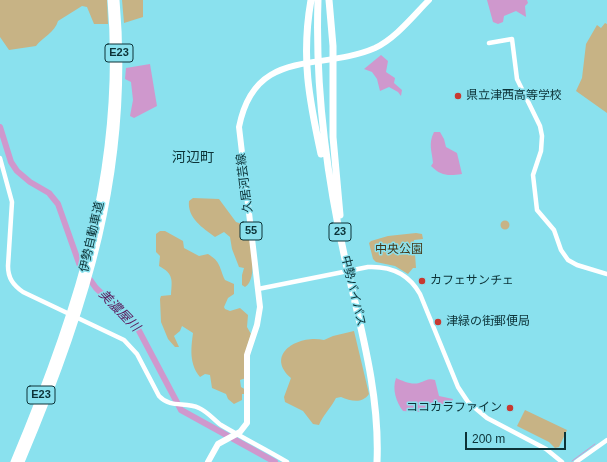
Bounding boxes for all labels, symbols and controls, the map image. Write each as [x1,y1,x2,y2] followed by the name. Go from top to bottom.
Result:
[105,44,133,62] road number: E23
[466,89,562,103] place label: 県立津西高等学校
[453,91,463,101] marker: 県立津西高等学校
[172,150,214,166] district label: 河辺町
[234,152,256,214] street label: 久居河芸線
[77,200,107,274] street label: 伊勢自動車道
[240,222,262,240] road number: 55
[329,223,351,241] road number: 23
[375,243,423,257] park label: 中央公園
[338,254,368,328] street label: 中勢バイパス
[430,274,514,288] place label: カフェサンチェ
[417,276,427,286] marker: カフェサンチェ
[95,287,143,335] water label: 美濃屋川
[446,315,530,329] place label: 津緑の街郵便局
[433,317,443,327] marker: 津緑の街郵便局
[27,386,55,404] road number: E23
[406,401,502,415] place label: ココカラファイン
[505,403,515,413] marker: ココカラファイン
[467,424,568,450] scale bar
[472,432,505,446] text: 200 m

